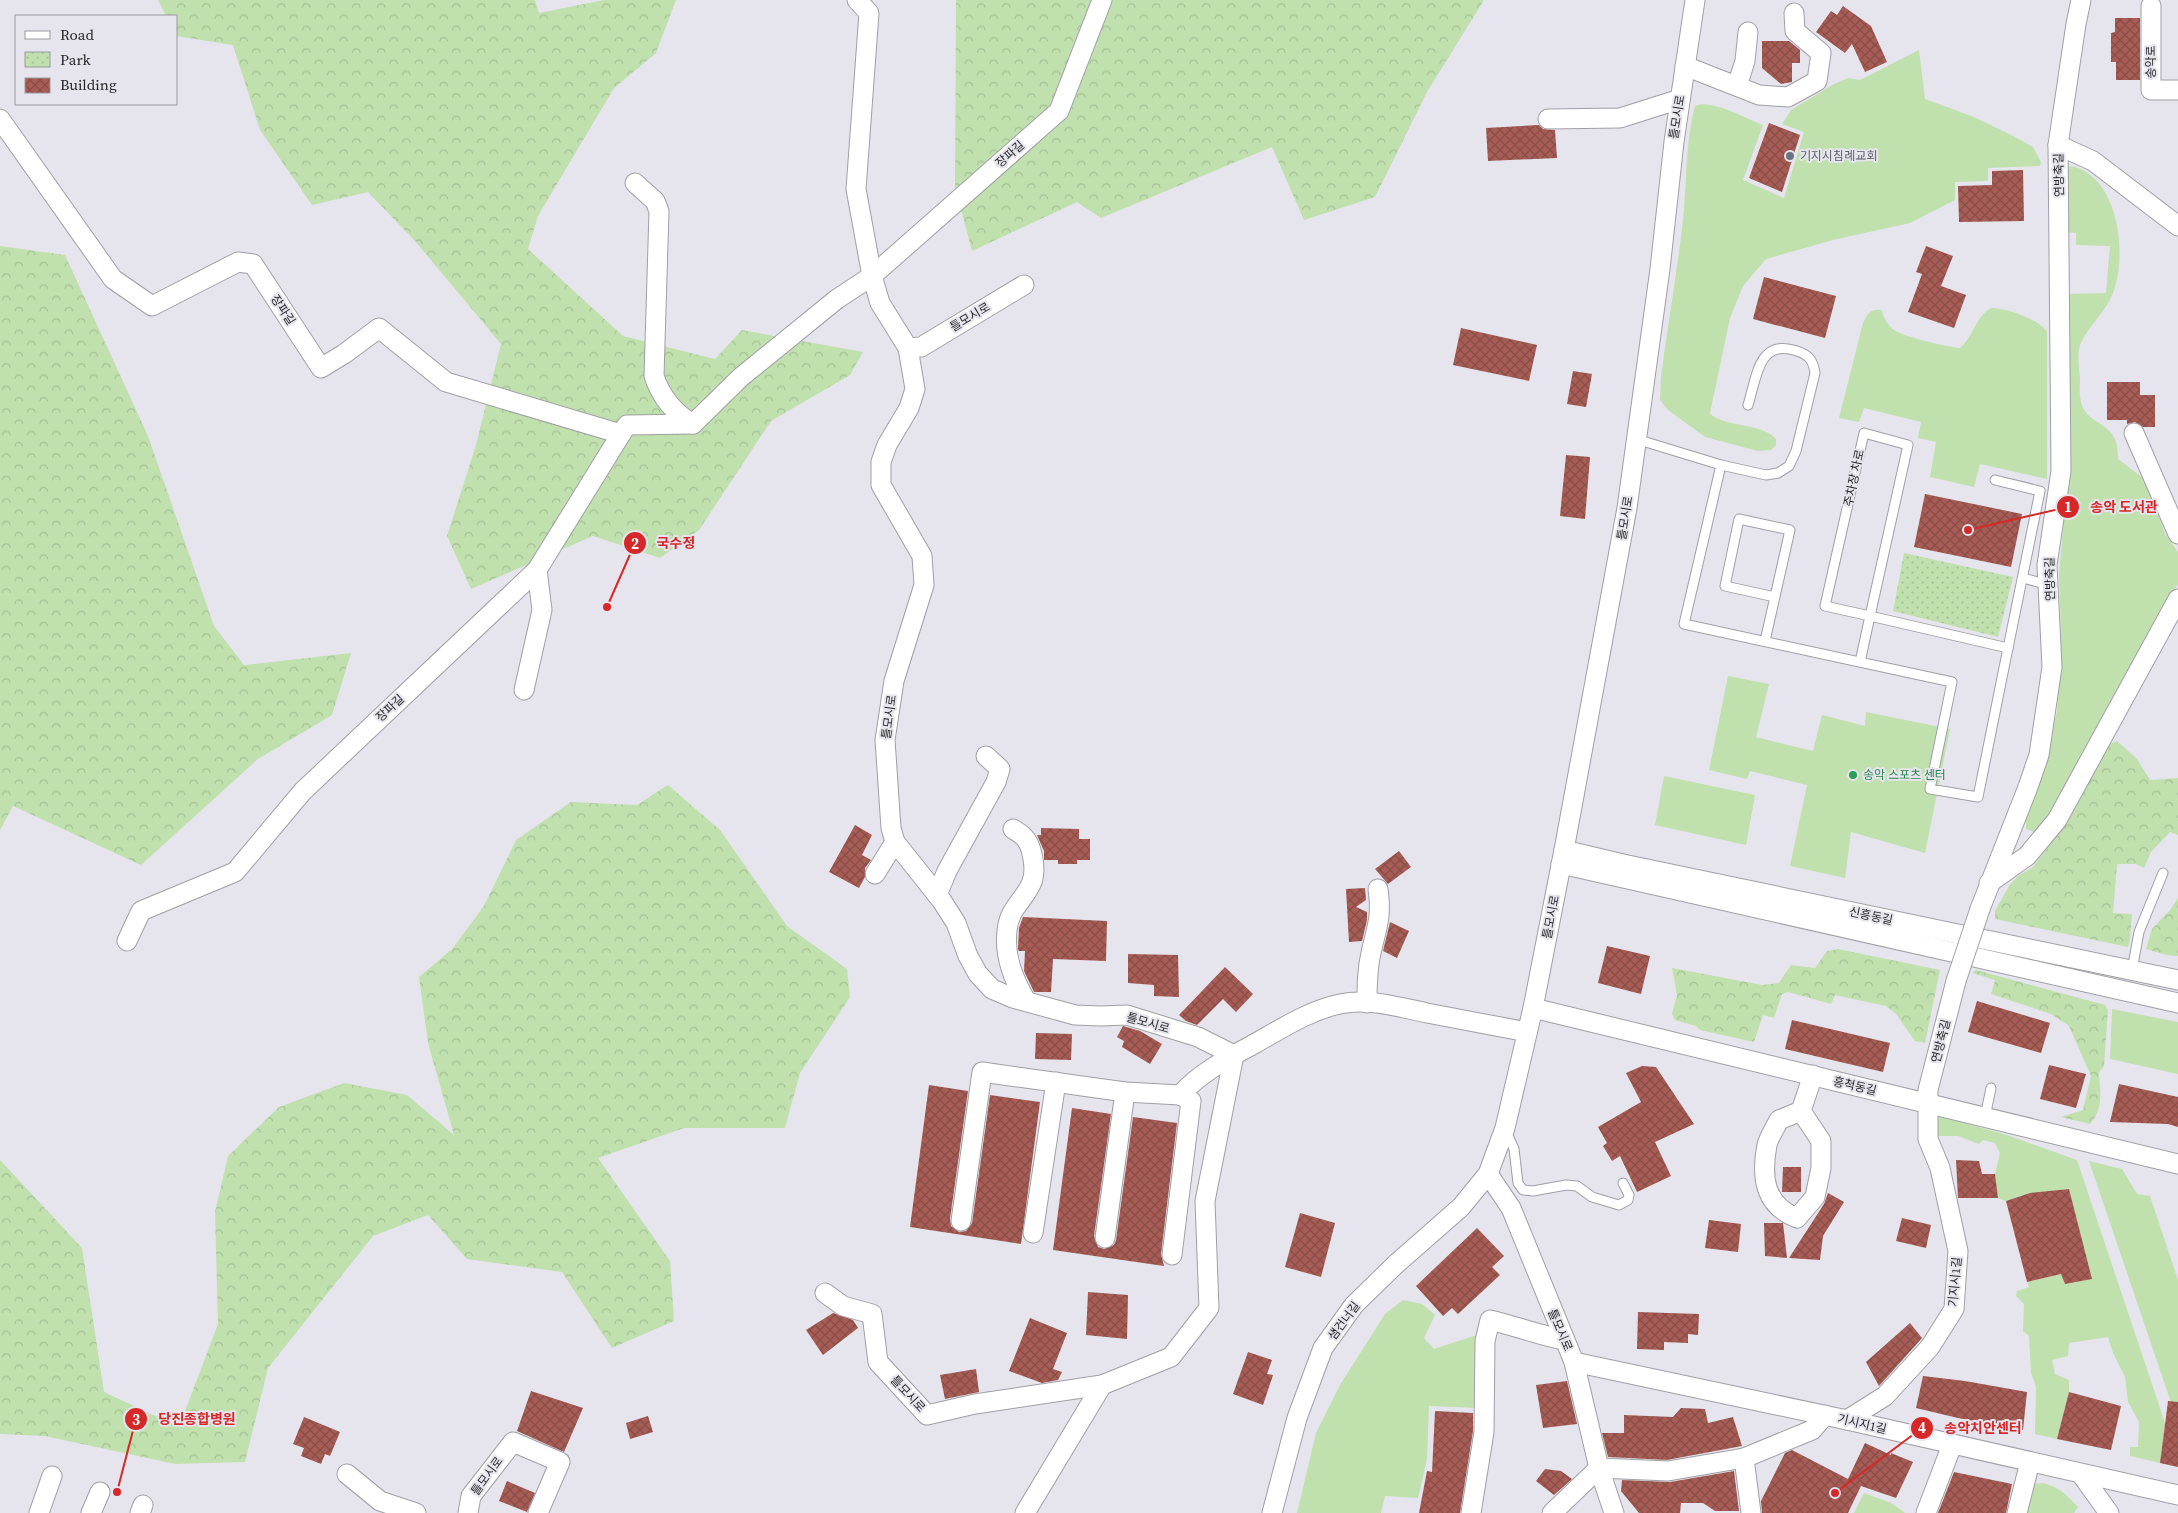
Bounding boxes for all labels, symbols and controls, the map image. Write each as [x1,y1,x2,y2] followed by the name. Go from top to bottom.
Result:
[15,15,178,105] legend
[60,24,94,45] text: Road
[2143,45,2159,79] street label: 송악로
[60,49,92,70] text: Park
[60,74,117,95] text: Building
[1666,94,1688,140] street label: 틀모시로
[992,137,1028,171] street label: 장파길
[1800,148,1877,164] place label: 기지시침례교회
[1784,150,1796,162] marker: 기지시침례교회
[2051,153,2067,197] street label: 연방축길
[267,292,299,328] street label: 장파길
[947,299,993,335] street label: 틀모시로
[1840,448,1868,508] street label: 주차장 차로
[2055,493,2167,522] callout: 송악 도서관
[1614,495,1636,541] street label: 틀모시로
[2064,496,2072,517] text: 1
[2090,497,2158,517] text: 송악 도서관
[622,529,706,558] callout: 국수정
[631,533,639,554] text: 2
[657,533,695,553] text: 국수정
[2042,557,2058,601] street label: 연방축길
[372,691,408,725] street label: 장파길
[878,694,900,740] street label: 틀모시로
[1863,767,1946,783] place label: 송악 스포츠 센터
[1847,769,1859,781] marker: 송악 스포츠 센터
[1539,894,1563,940] street label: 틀모시로
[1848,904,1894,928] street label: 신흥동길
[1125,1009,1171,1037] street label: 틀모시로
[1928,1018,1954,1064] street label: 연방축길
[1832,1073,1878,1099] street label: 흥척동길
[1945,1256,1965,1308] street label: 기지시1길
[1324,1299,1364,1343] street label: 샘건너길
[1544,1307,1576,1353] street label: 틀모시로
[887,1372,929,1416] street label: 틀모시로
[123,1405,246,1434] callout: 당진종합병원
[132,1409,140,1430] text: 3
[158,1409,236,1429] text: 당진종합병원
[1836,1411,1888,1437] street label: 기시지1길
[1909,1414,2031,1443] callout: 송악치안센터
[1918,1417,1926,1438] text: 4
[1944,1418,2022,1438] text: 송악치안센터
[468,1453,506,1499] street label: 틀모시로

